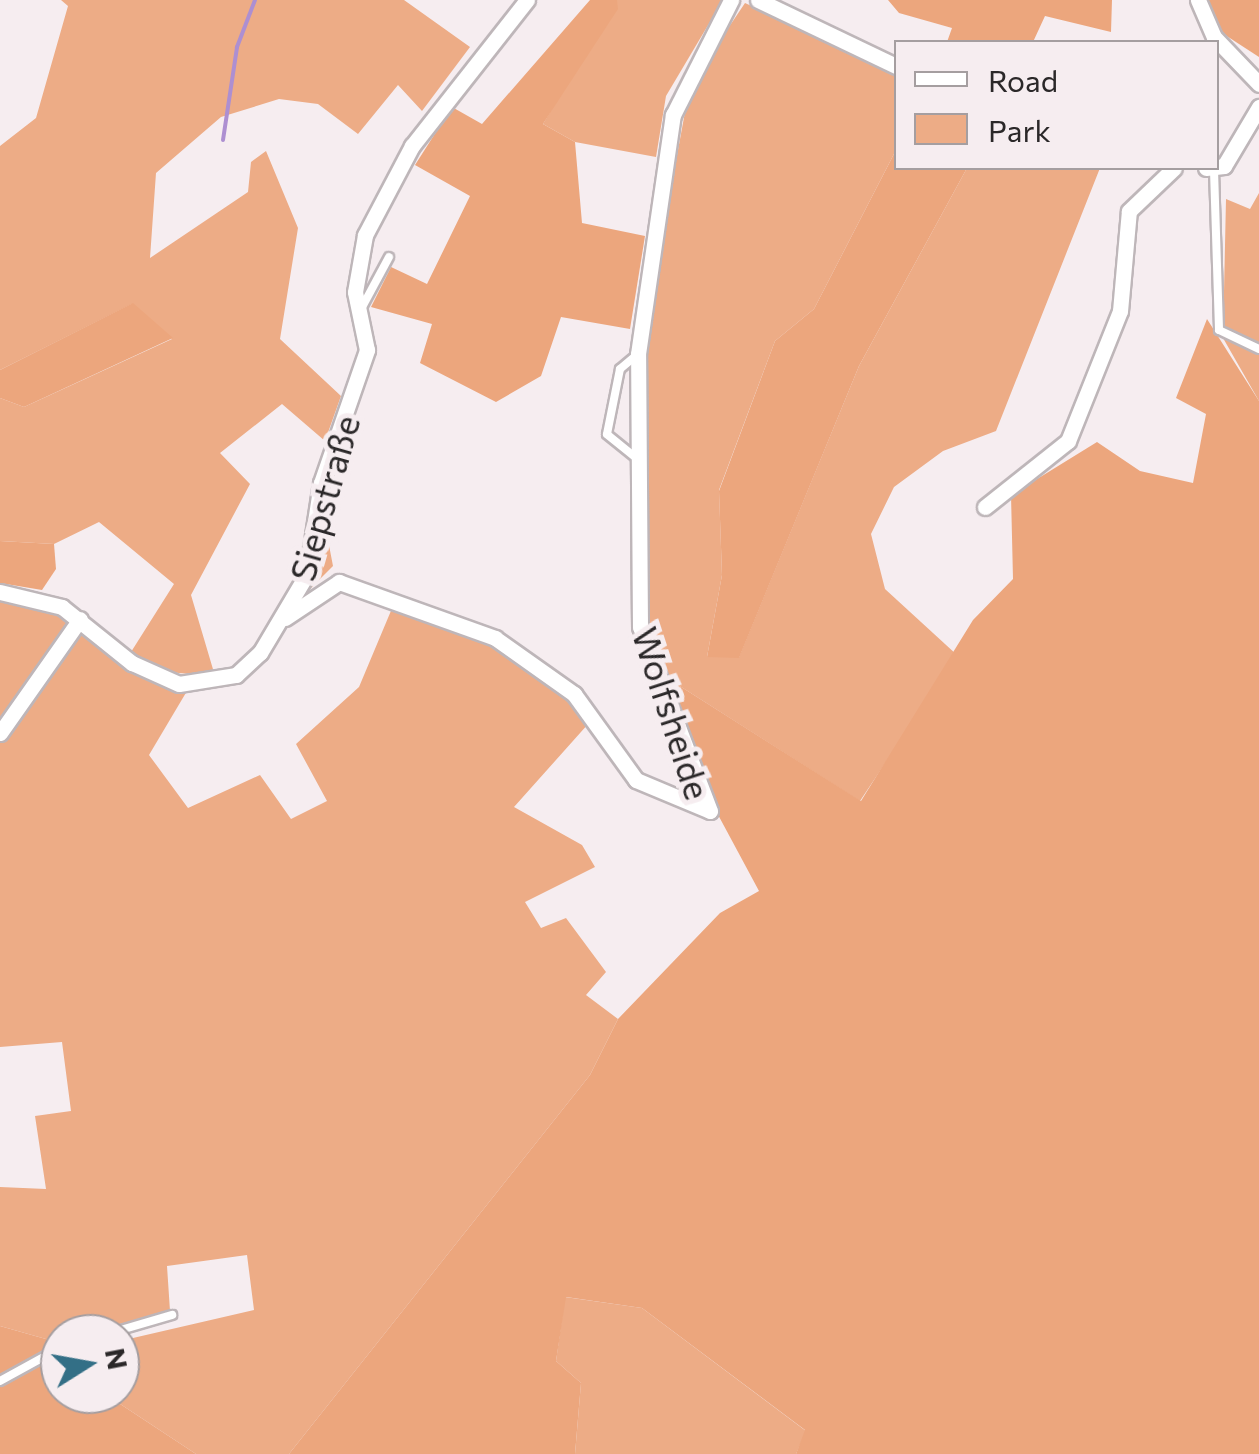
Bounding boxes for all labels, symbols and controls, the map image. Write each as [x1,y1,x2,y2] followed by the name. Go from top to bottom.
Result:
[894,40,1219,170] legend
[988,61,1058,98] text: Road
[988,111,1051,148] text: Park
[280,410,368,586] street label: Siepstraße
[624,622,720,804] street label: Wolfsheide
[40,1314,140,1414] north arrow
[99,1345,136,1372] text: N

